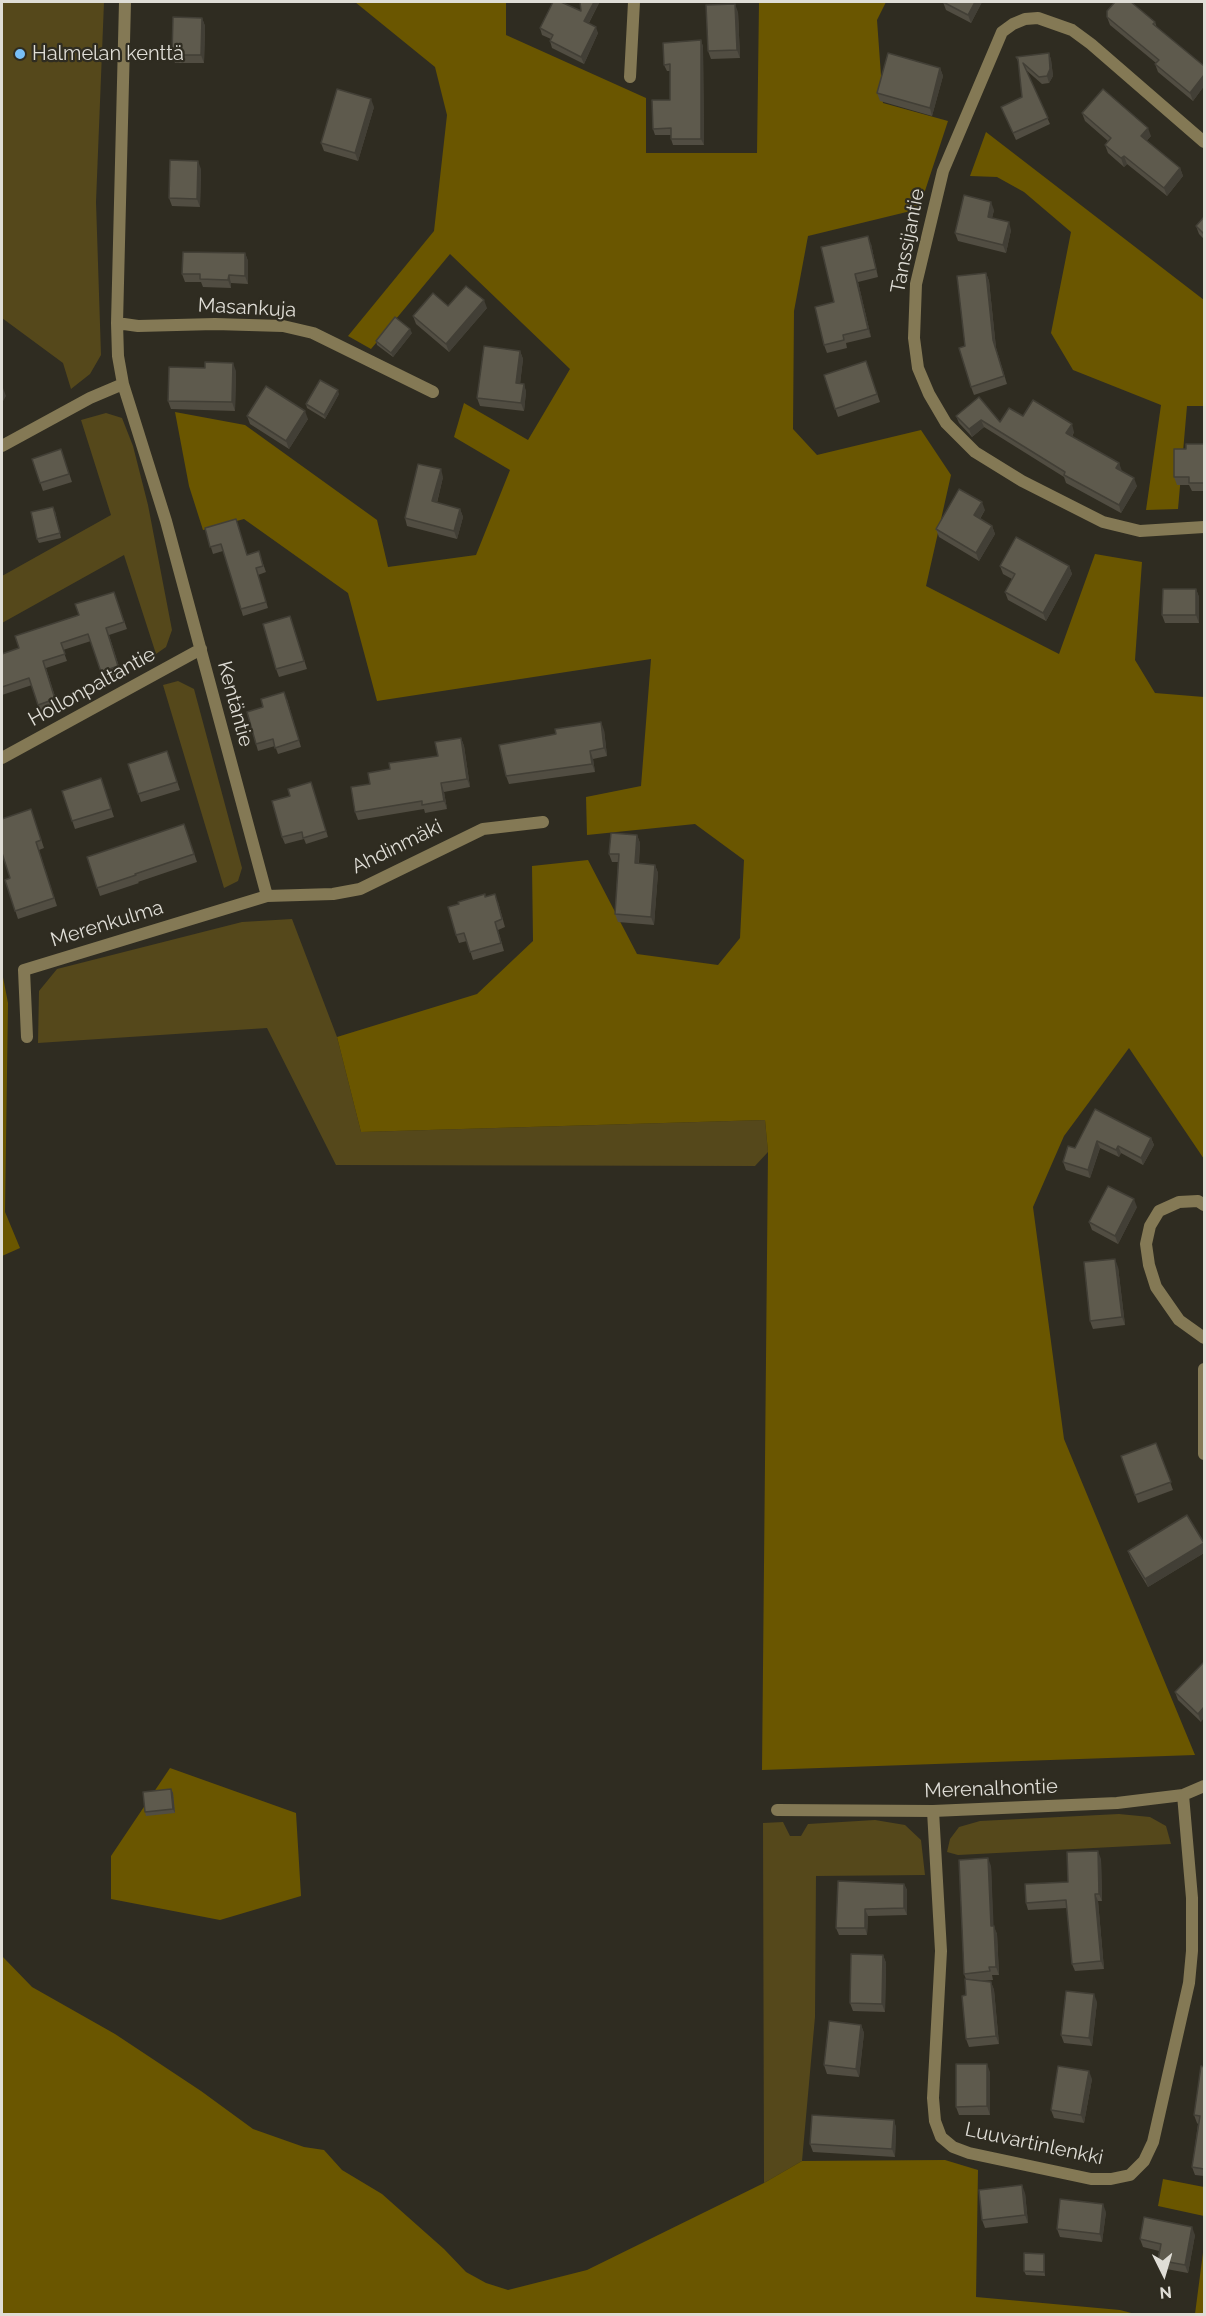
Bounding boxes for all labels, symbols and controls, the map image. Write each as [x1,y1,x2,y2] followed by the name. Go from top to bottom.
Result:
[32,42,184,66] place label: Halmelan kenttä
[13,47,27,61] marker: Halmelan kenttä
[886,187,930,295] street label: Tanssijantie
[197,293,297,323] street label: Masankuja
[24,642,160,732] street label: Hollonpaltantie
[212,659,258,749] street label: Kentäntie
[348,815,446,879] street label: Ahdinmäki
[48,896,166,952] street label: Merenkulma
[924,1775,1058,1803] street label: Merenalhontie
[963,2118,1105,2170] street label: Luuvartinlenkki
[1134,2244,1194,2304] north arrow
[1159,2282,1173,2302] text: N

